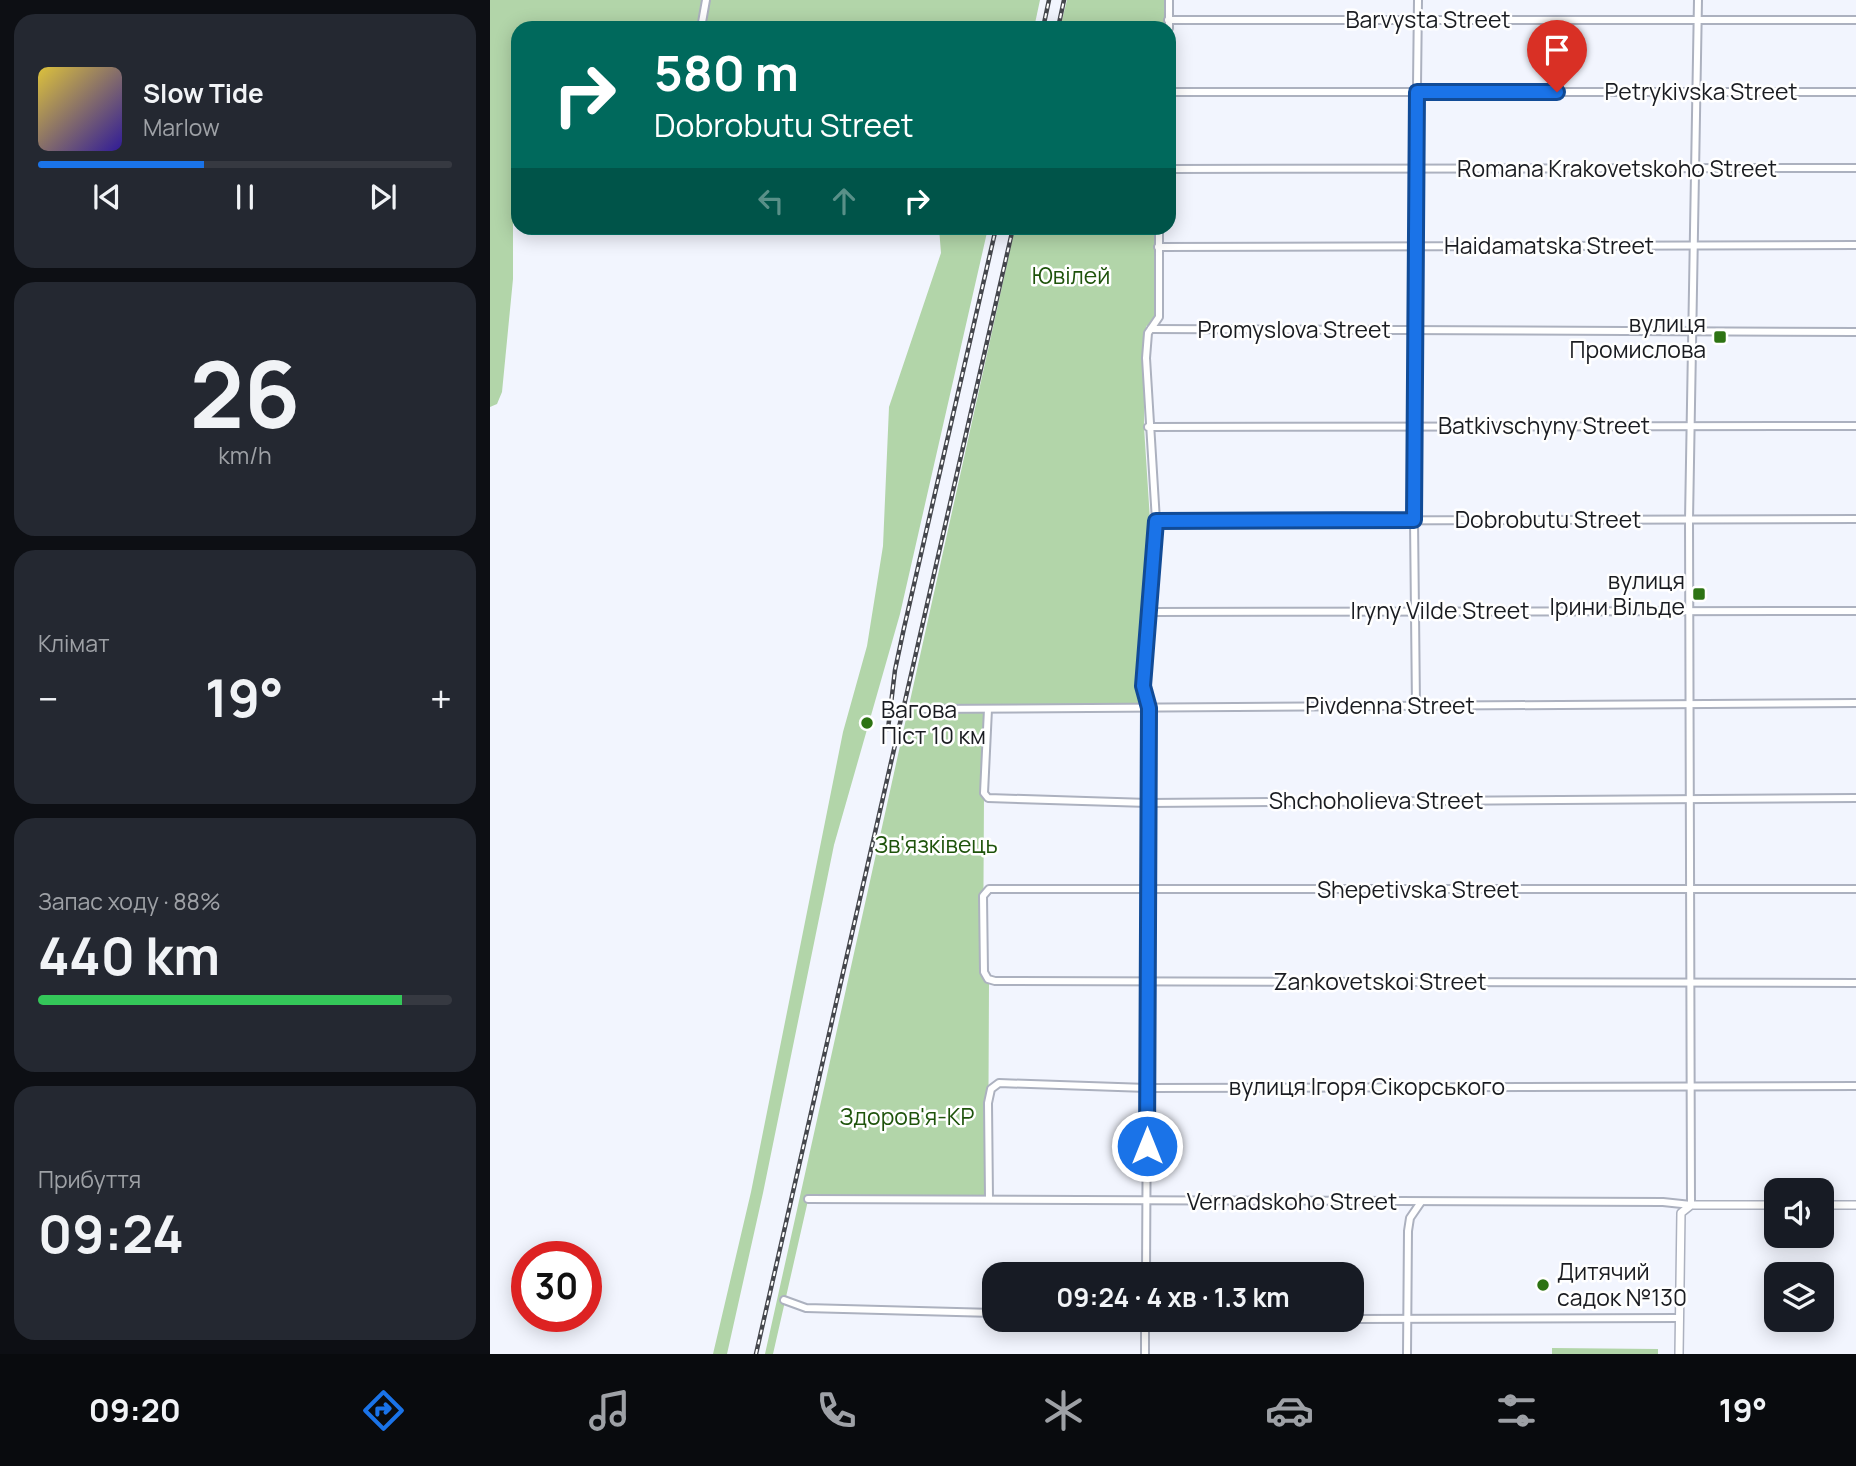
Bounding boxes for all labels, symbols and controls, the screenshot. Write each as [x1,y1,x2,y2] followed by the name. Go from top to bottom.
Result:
[1345,3,1511,35] street label: Barvysta Street
[1527,20,1587,92] pin
[1538,31,1576,69] icon: arrive
[654,39,799,106] text: 580 m
[539,49,630,140] icon: right
[143,75,264,111] text: Slow Tide
[1604,75,1798,107] street label: Petrykivska Street
[654,103,914,147] text: Dobrobutu Street
[143,111,220,143] text: Marlow
[1457,152,1777,184] street label: Romana Krakovetskoho Street
[88,178,126,216] icon: previous
[226,178,264,216] icon: pause
[364,178,402,216] icon: next
[752,182,790,220] icon: left
[825,182,863,220] icon: ahead
[898,182,936,220] icon: right
[1444,229,1654,261] street label: Haidamatska Street
[1032,259,1110,291] park label: Ювілей
[1570,307,1706,365] place label: вулиця Промислова
[1197,313,1391,345] street label: Promyslova Street
[1712,329,1728,345] marker: вулиця Промислова
[190,331,300,455] text: 26
[1438,409,1650,441] street label: Batkivschyny Street
[218,439,272,471] text: km/h
[1455,503,1641,535] street label: Dobrobutu Street
[1549,564,1685,622] place label: вулиця Ірини Вільде
[1691,586,1707,602] marker: вулиця Ірини Вільде
[1351,594,1529,626] street label: Iryny Vilde Street
[38,627,110,659] text: Клімат
[205,662,284,733] text: 19°
[38,672,59,724] text: −
[430,672,452,724] text: +
[1305,689,1475,721] street label: Pivdenna Street
[881,693,986,751] place label: Вагова Піст 10 км
[859,715,875,731] marker: Вагова Піст 10 км
[1269,784,1483,816] street label: Shchoholieva Street
[874,828,998,860] park label: Зв'язківець
[1317,873,1519,905] street label: Shepetivska Street
[38,885,221,917] text: Запас ходу · 88%
[38,920,220,991] text: 440 km
[1273,965,1487,997] street label: Zankovetskoi Street
[1229,1070,1505,1102] street label: вулиця Ігоря Сікорського
[840,1100,974,1132] park label: Здоров'я-КР
[1110,1109,1184,1183] position arrow
[38,1163,141,1195] text: Прибуття
[1764,1178,1834,1332] map controls
[1764,1178,1834,1248] button: sound
[1187,1185,1397,1217] street label: Vernadskoho Street
[38,1198,184,1269] text: 09:24
[511,1241,602,1332] speed limit sign: 30
[1557,1255,1687,1313] place label: Дитячий садок №130
[1764,1262,1834,1332] button: layers
[1535,1277,1551,1293] marker: Дитячий садок №130
[1056,1279,1290,1315] text: 09:24 · 4 хв · 1.3 km
[359,1386,408,1435] icon: directions
[585,1386,634,1435] icon: music
[812,1386,861,1435] icon: phone
[1039,1386,1088,1435] icon: climate
[1265,1386,1314,1435] icon: car
[1492,1386,1541,1435] icon: filters
[89,1388,181,1432] text: 09:20
[1719,1388,1767,1432] text: 19°

